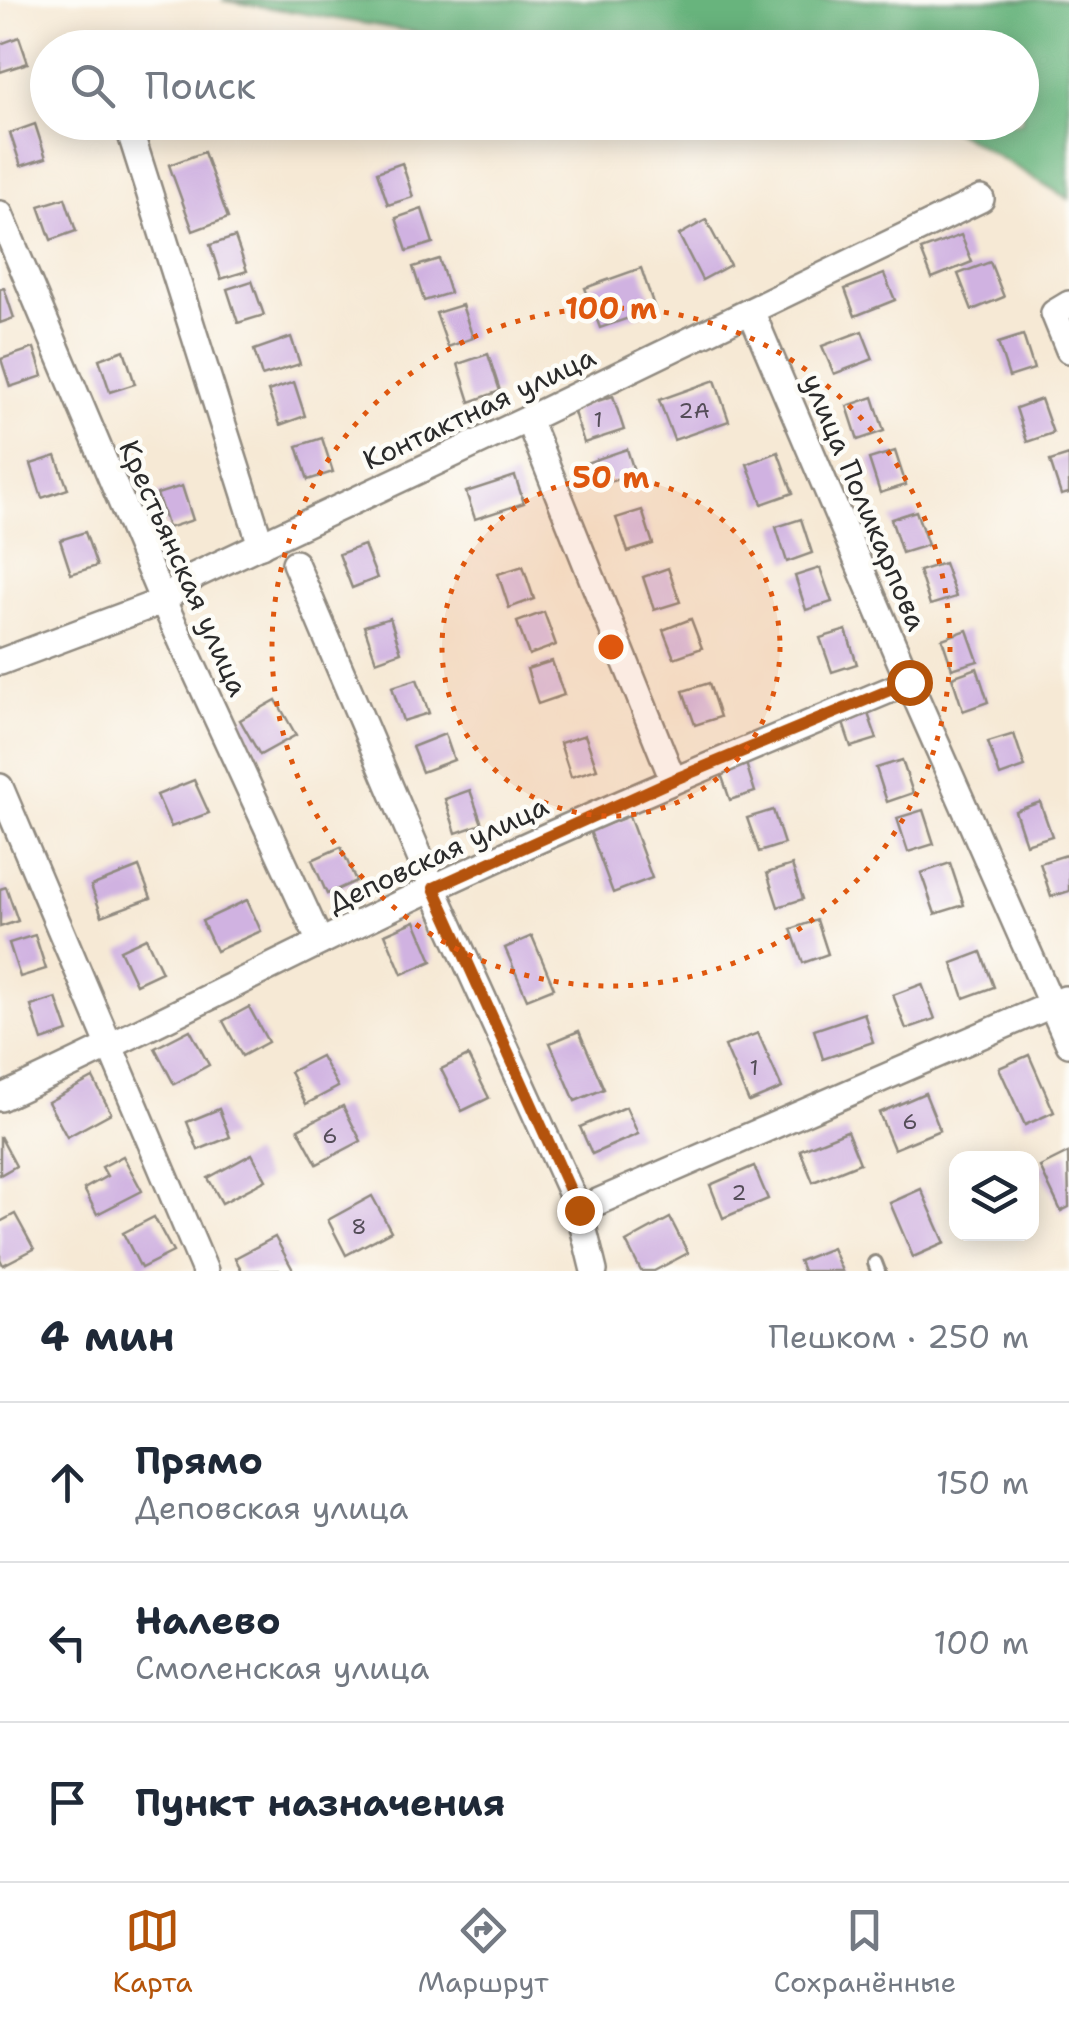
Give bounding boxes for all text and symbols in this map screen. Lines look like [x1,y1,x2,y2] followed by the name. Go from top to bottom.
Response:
[30,30,1039,140] search box
[65,58,120,113] icon: search
[145,60,256,111] text: Поиск
[565,288,657,329] text: 100 m
[356,337,602,479] street label: Контактная улица
[794,368,936,636] street label: улица Поликарпова
[678,396,710,425] house number: 2А
[593,405,603,434] house number: 1
[110,434,258,702] street label: Крестьянская улица
[572,457,650,498] text: 50 m
[593,629,629,665] centre of rings
[887,660,933,706] route start
[322,786,554,922] street label: Деповская улица
[749,1053,759,1082] house number: 1
[902,1107,918,1136] house number: 6
[322,1121,338,1150] house number: 6
[949,1151,1039,1241] map controls
[949,1151,1039,1241] button: layers
[731,1178,747,1207] house number: 2
[557,1188,603,1234] route end
[351,1212,367,1241] house number: 8
[40,1308,175,1364] text: 4 мин
[769,1315,1029,1358] text: Пешком · 250 m
[135,1435,263,1486] text: Прямо
[40,1455,95,1510] icon: ahead
[936,1461,1029,1504] text: 150 m
[135,1486,408,1529] text: Деповская улица
[135,1595,281,1646] text: Налево
[40,1615,95,1670] icon: left
[933,1621,1029,1664] text: 100 m
[135,1646,430,1689] text: Смоленская улица
[40,1775,95,1830] icon: arrive
[135,1777,505,1828] text: Пункт назначения
[113,1903,193,2001] tab: Карта
[418,1903,548,2001] tab: Маршрут
[774,1903,956,2001] tab: Сохранённые

